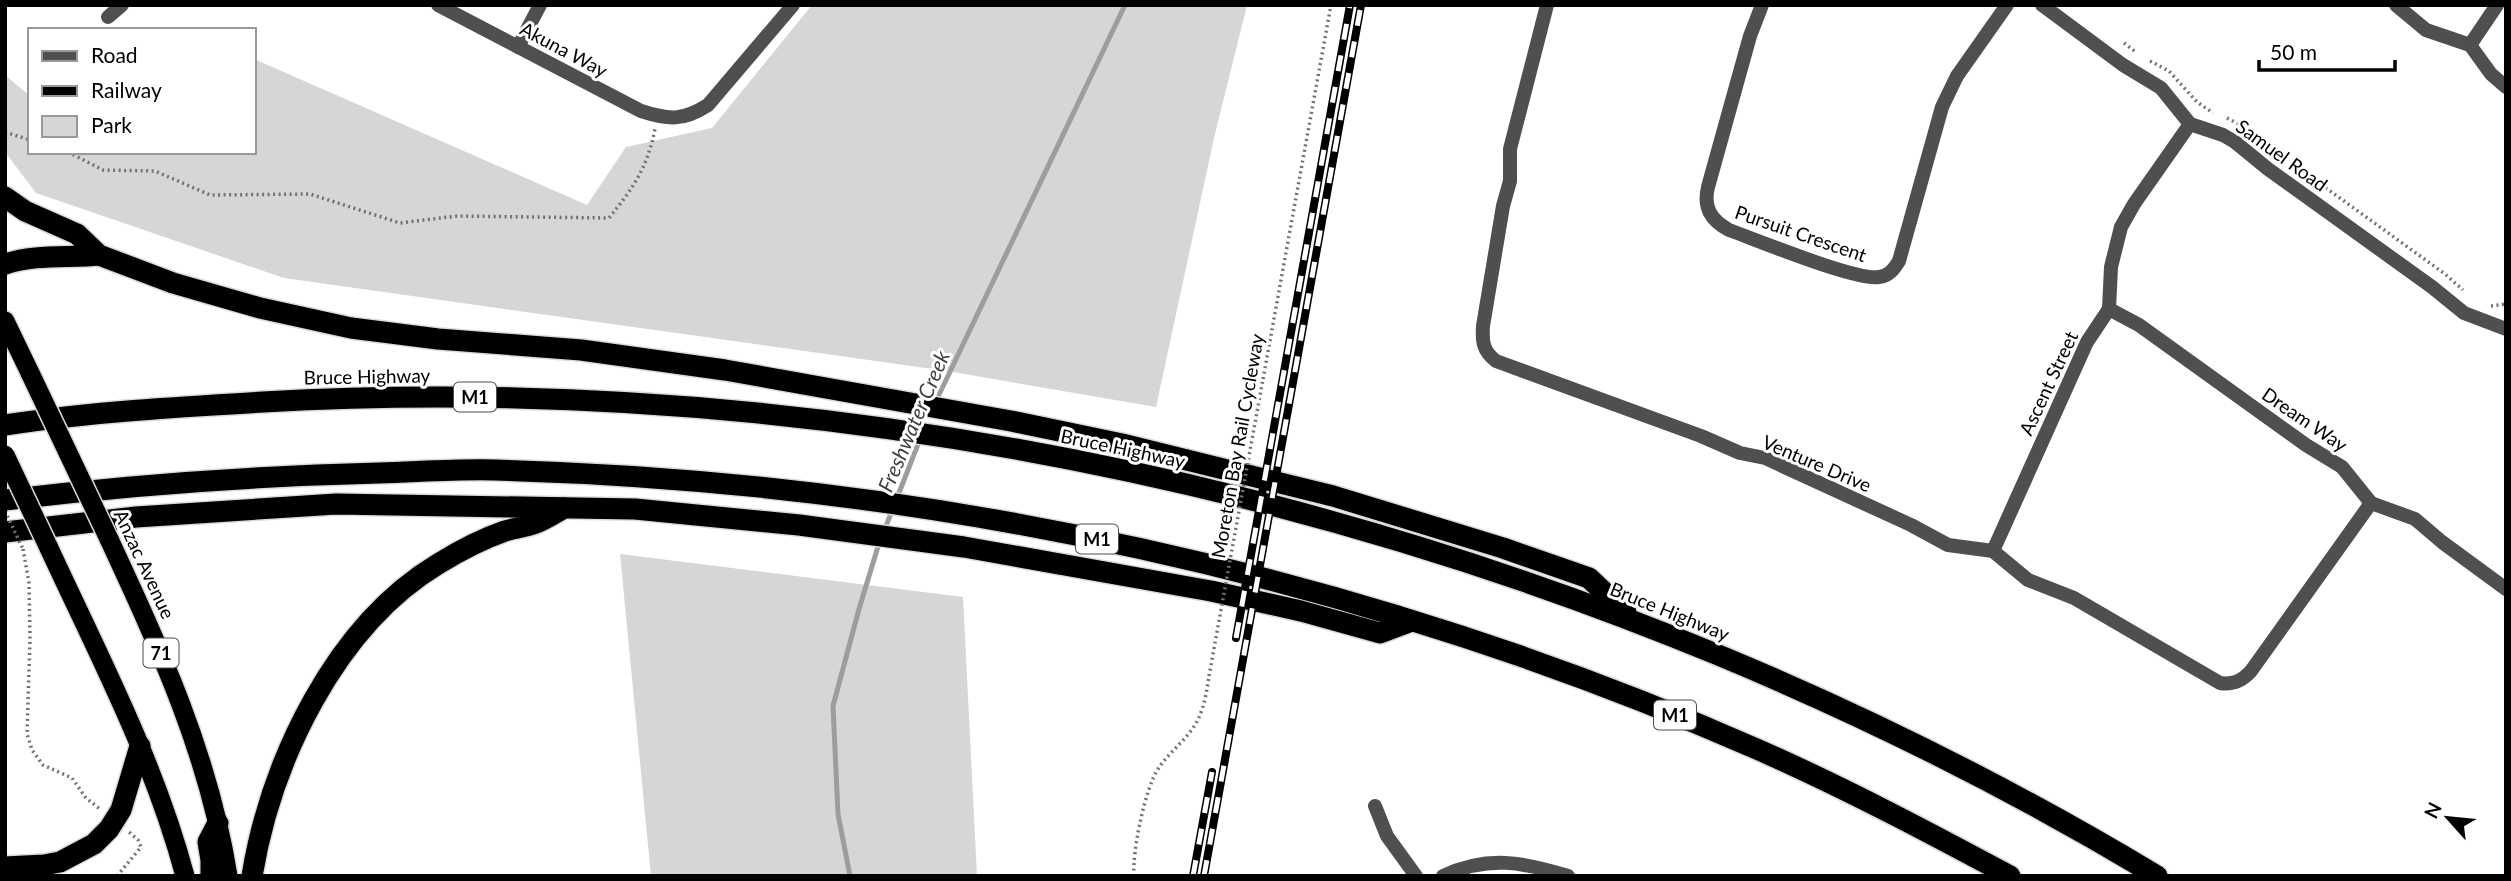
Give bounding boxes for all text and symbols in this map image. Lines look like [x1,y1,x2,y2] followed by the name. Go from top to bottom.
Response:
[517,16,612,82] street label: Akuna Way
[28,28,256,154] legend
[2259,28,2396,72] scale bar
[2270,39,2317,64] text: 50 m
[91,42,138,67] text: Road
[91,77,162,102] text: Railway
[91,112,132,137] text: Park
[2232,114,2332,196] street label: Samuel Road
[1732,200,1870,266] street label: Pursuit Crescent
[2014,327,2082,439] street label: Ascent Street
[1206,332,1268,560] street label: Moreton Bay Rail Cycleway
[872,346,954,495] water label: Freshwater Creek
[304,363,431,389] street label: Bruce Highway
[454,382,496,412] road number: M1
[2258,382,2352,456] street label: Dream Way
[1059,424,1187,472] street label: Bruce Highway
[1759,430,1875,496] street label: Venture Drive
[110,506,180,622] street label: Anzac Avenue
[1076,524,1118,554] road number: M1
[1607,577,1733,645] street label: Bruce Highway
[144,638,178,668] road number: 71
[1654,700,1696,730] road number: M1
[2413,783,2483,853] north arrow
[2419,798,2446,822] text: N

